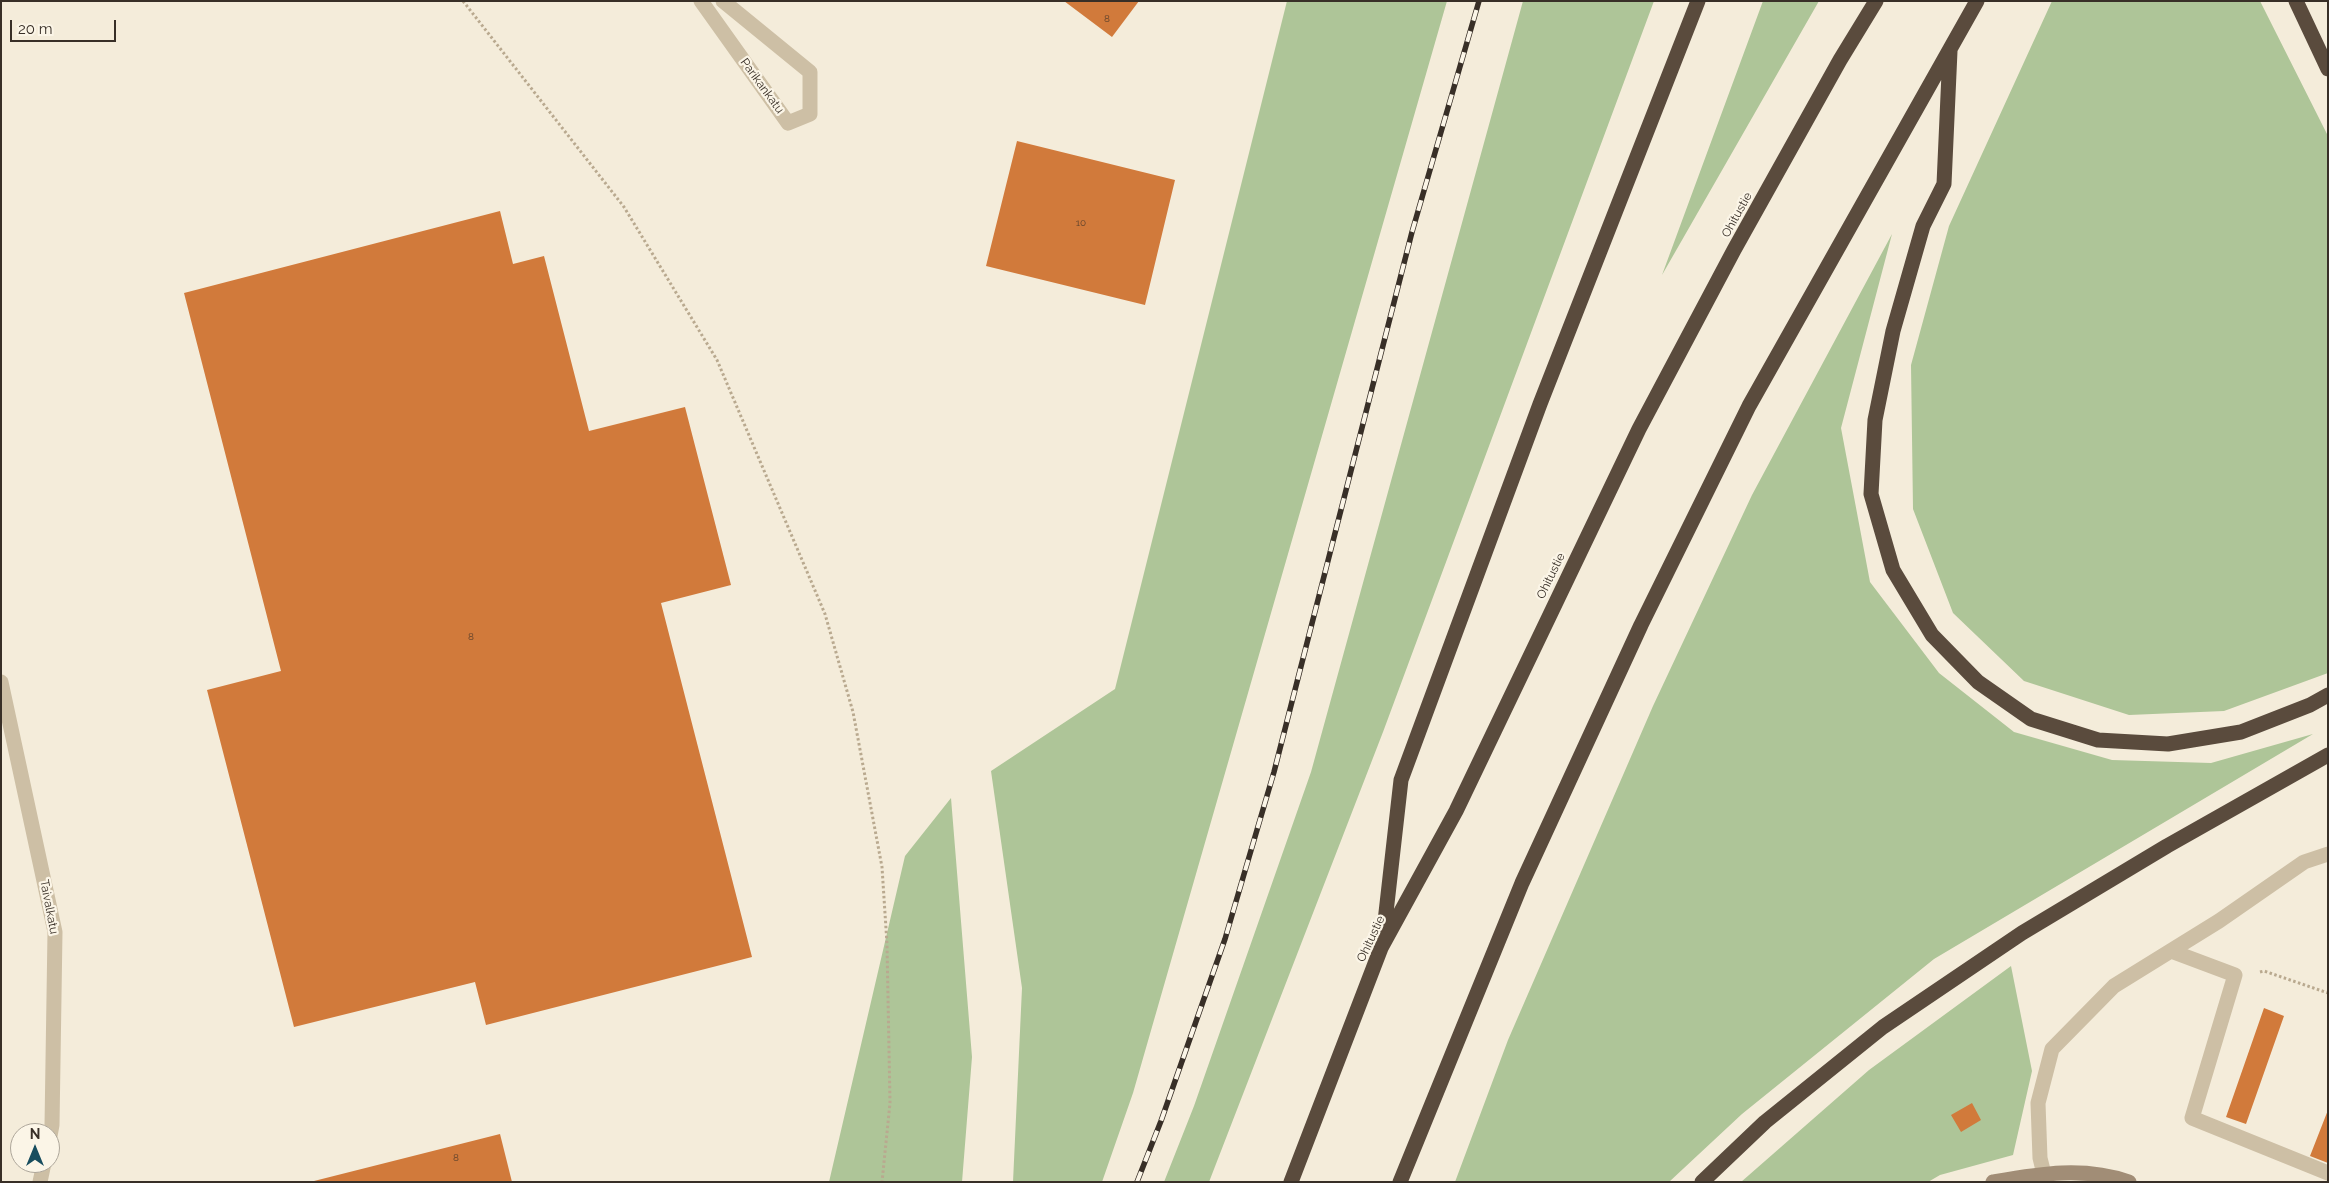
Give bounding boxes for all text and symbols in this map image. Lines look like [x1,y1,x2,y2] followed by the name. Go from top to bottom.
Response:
[12,10,119,42] scale bar
[1104,13,1110,25] house number: 8
[18,20,53,38] text: 20 m
[737,56,787,116] street label: Parikankatu
[1719,190,1755,240] street label: Ohitustie
[1076,217,1086,229] house number: 10
[1534,551,1568,601] street label: Ohitustie
[468,631,474,643] house number: 8
[37,879,61,935] street label: Taivalkatu
[1354,914,1388,964] street label: Ohitustie
[10,1123,60,1173] north arrow
[30,1126,40,1142] text: N
[453,1152,459,1164] house number: 8

